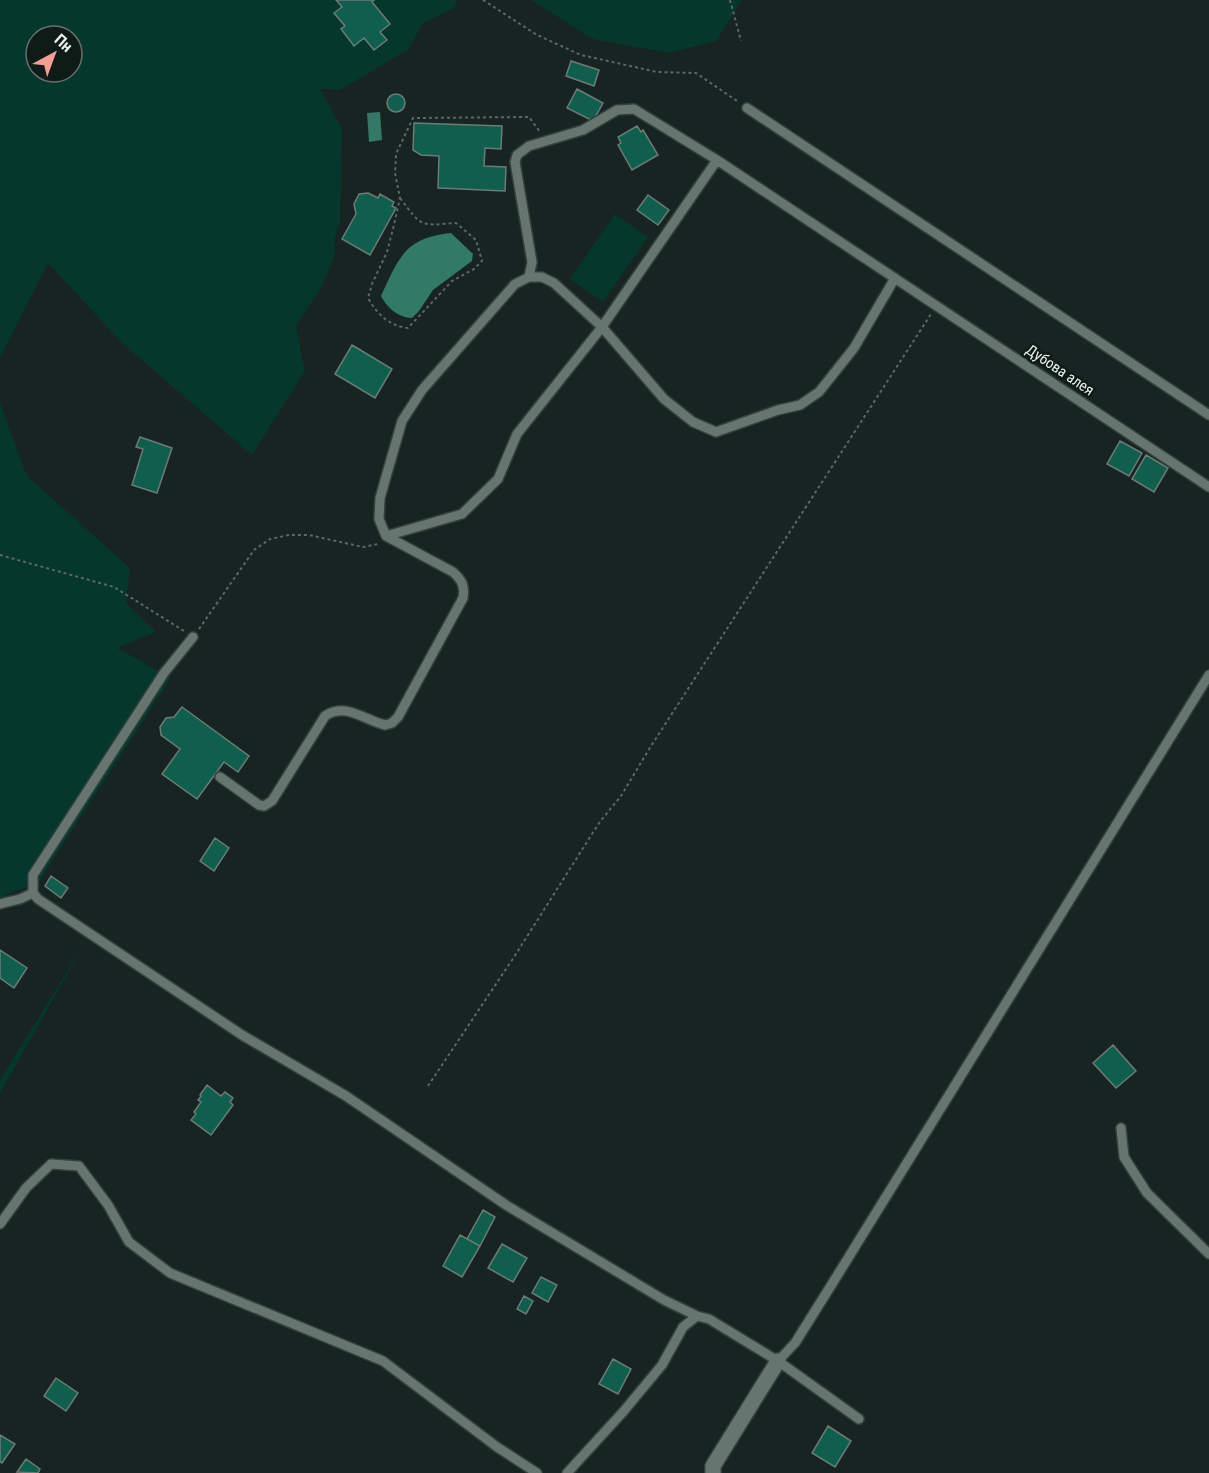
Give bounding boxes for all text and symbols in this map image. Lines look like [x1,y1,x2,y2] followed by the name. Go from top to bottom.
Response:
[24,24,84,84] north arrow
[51,30,76,56] text: Пн
[1023,341,1097,399] street label: Дубова алея

